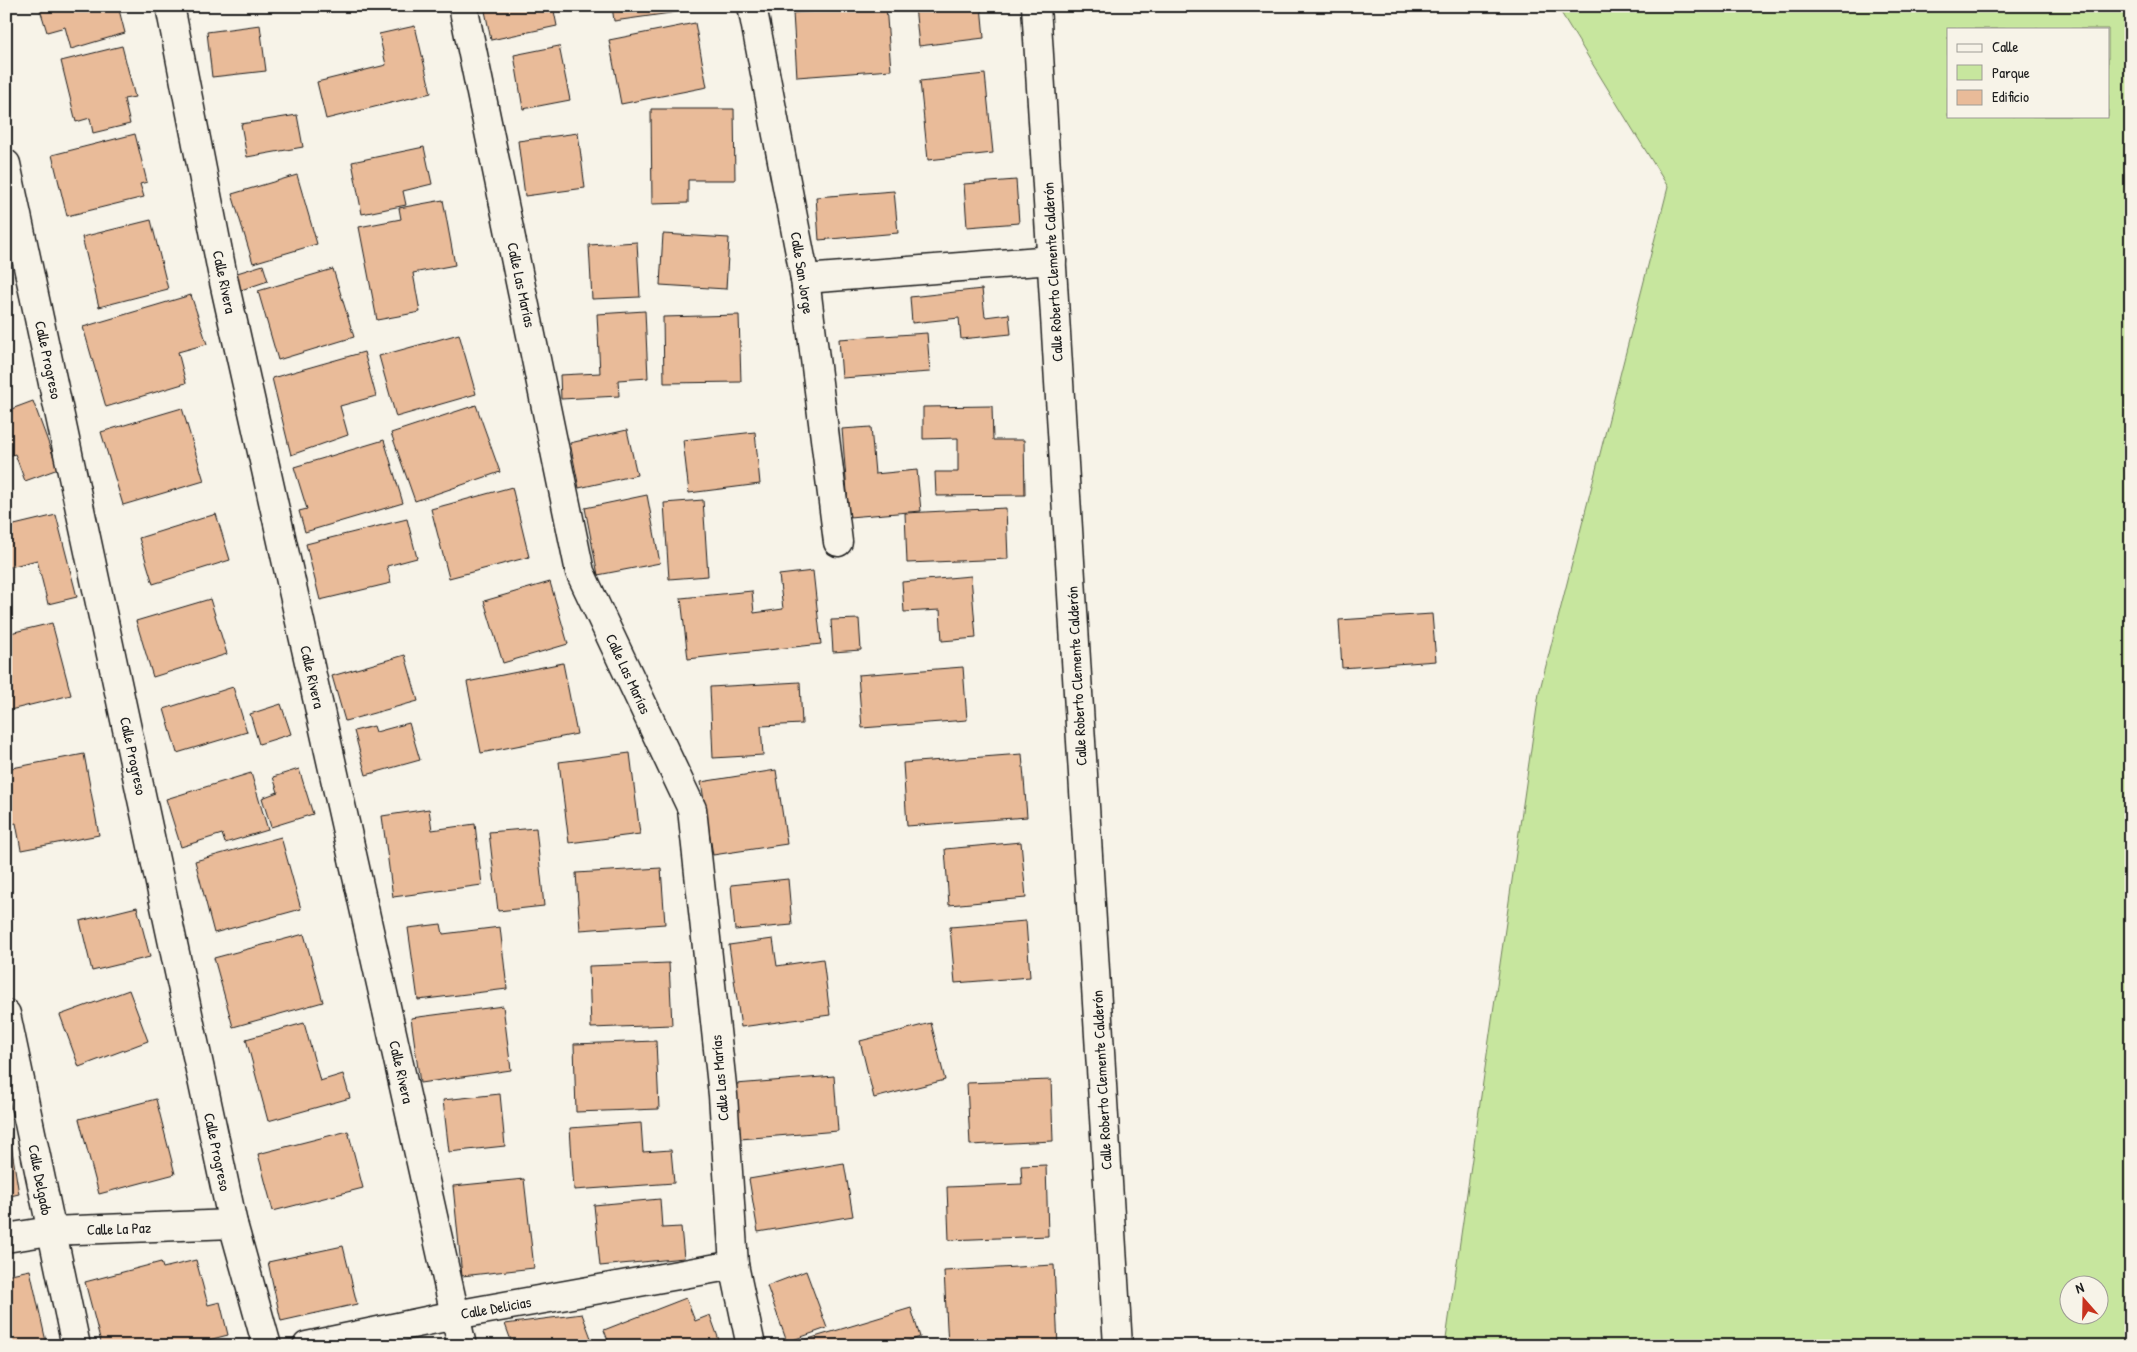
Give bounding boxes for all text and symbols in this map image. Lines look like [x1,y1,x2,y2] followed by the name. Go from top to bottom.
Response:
[1947,28,2110,118] legend
[1992,36,2019,57] text: Calle
[1992,62,2030,83] text: Parque
[1992,86,2029,107] text: Edificio
[1037,182,1068,362] street label: Calle Roberto Clemente Calderón
[786,230,819,316] street label: Calle San Jorge
[502,241,541,329] street label: Calle Las Marías
[208,249,241,315] street label: Calle Rivera
[30,319,67,401] street label: Calle Progreso
[1061,586,1092,766] street label: Calle Roberto Clemente Calderón
[601,630,656,718] street label: Calle Las Marías
[295,643,330,710] street label: Calle Rivera
[115,715,152,797] street label: Calle Progreso
[1086,990,1117,1170] street label: Calle Roberto Clemente Calderón
[705,1034,734,1122] street label: Calle Las Marías
[384,1038,419,1105] street label: Calle Rivera
[199,1111,236,1193] street label: Calle Progreso
[23,1143,58,1217] street label: Calle Delgado
[86,1217,152,1240] street label: Calle La Paz
[2060,1274,2110,1324] north arrow
[2073,1277,2087,1298] text: N
[459,1291,533,1324] street label: Calle Delicias

